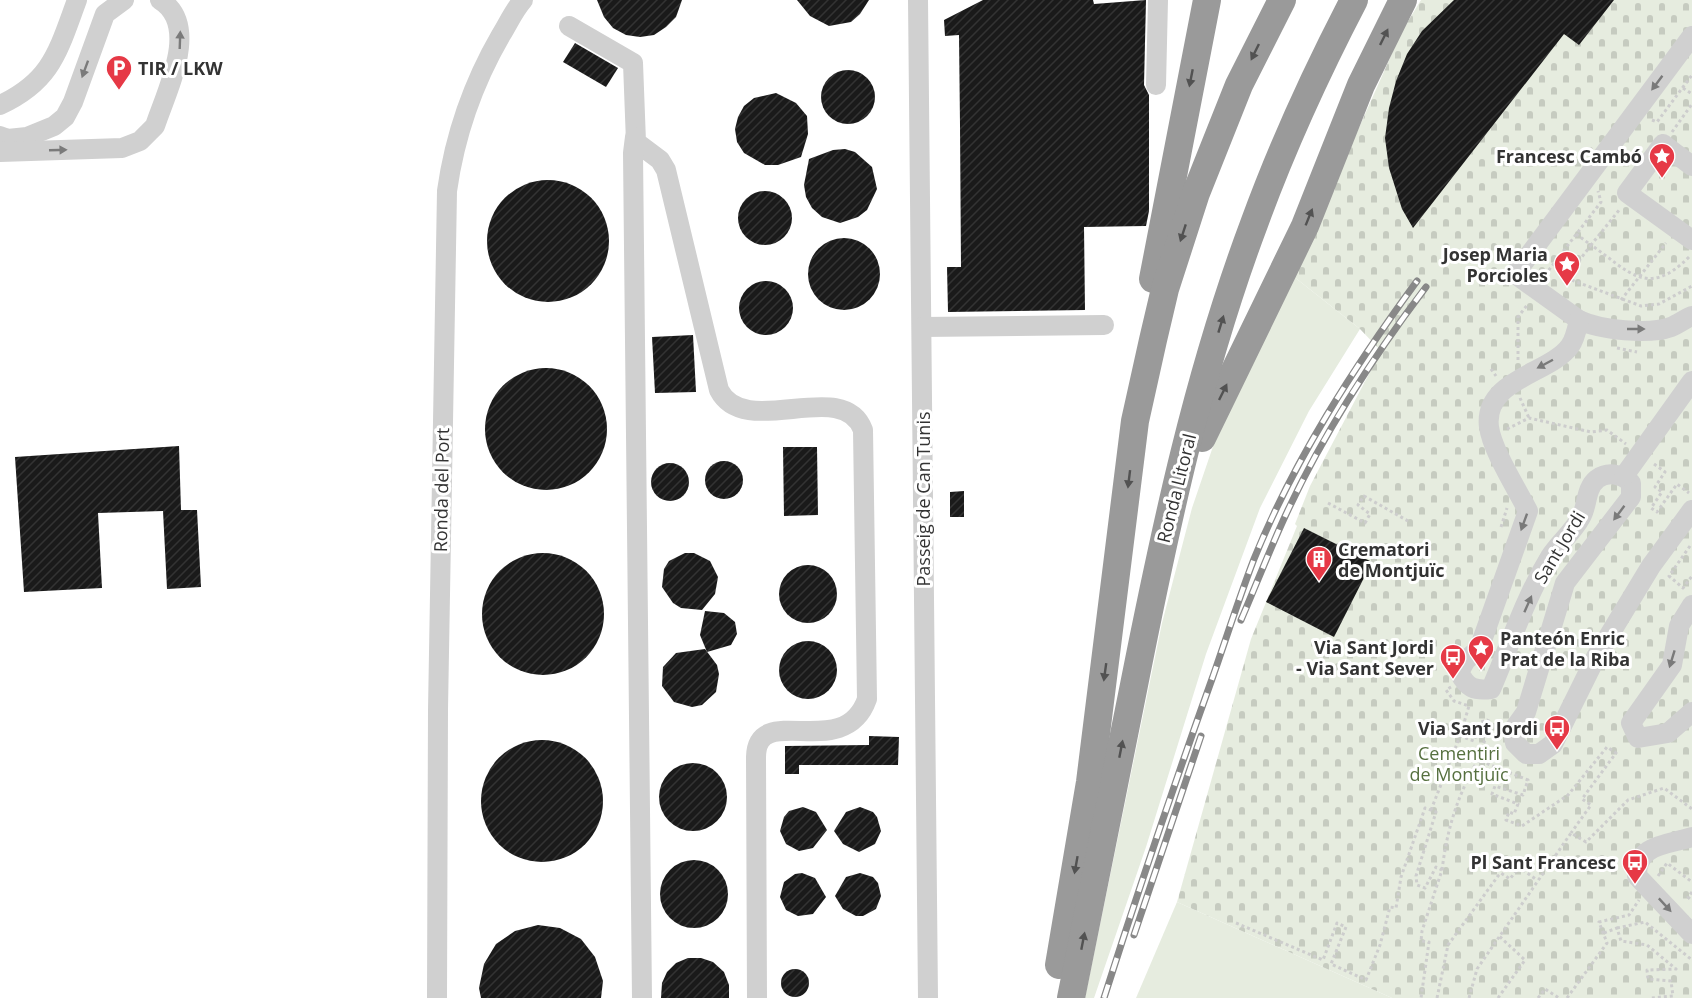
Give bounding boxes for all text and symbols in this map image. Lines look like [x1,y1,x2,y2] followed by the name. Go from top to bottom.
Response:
[1378,28,1388,46] one-way arrow
[175,30,184,49] one-way arrow
[1251,44,1260,61] one-way arrow
[104,53,134,91] parking icon: TIR / LKW
[138,56,223,80] place label: TIR / LKW
[80,60,90,78] one-way arrow
[1186,69,1195,88] one-way arrow
[1651,74,1663,90] one-way arrow
[1647,141,1677,179] place icon: Francesc Cambó
[1496,144,1642,168] place label: Francesc Cambó
[49,146,68,155] one-way arrow
[1305,208,1314,226] one-way arrow
[1178,224,1187,242] one-way arrow
[1441,242,1548,287] place label: Josep Maria Porcioles
[1552,249,1582,287] place icon: Josep Maria Porcioles
[1217,315,1226,333] one-way arrow
[1627,324,1646,334] one-way arrow
[1536,359,1553,369] one-way arrow
[1219,384,1228,401] one-way arrow
[911,411,935,587] street label: Passeig de Can Tunis
[428,428,454,552] street label: Ronda del Port
[1151,431,1201,545] street label: Ronda Litoral
[1124,469,1134,488] one-way arrow
[1613,505,1625,521] one-way arrow
[1528,506,1590,588] street label: Sant Jordi
[1518,514,1528,532] one-way arrow
[1338,537,1445,582] place label: Crematori de Montjuïc
[1304,544,1334,582] building icon: Crematori de Montjuïc
[1523,595,1532,612] one-way arrow
[1500,626,1630,671] place label: Panteón Enric Prat de la Riba
[1466,633,1496,671] place icon: Panteón Enric Prat de la Riba
[1296,635,1434,680] place label: Via Sant Jordi - Via Sant Sever
[1438,642,1468,680] bus stop icon: Via Sant Jordi - Via Sant Sever
[1667,650,1676,668] one-way arrow
[1101,663,1110,682] one-way arrow
[1542,713,1572,751] bus stop icon: Via Sant Jordi
[1418,716,1538,740] place label: Via Sant Jordi
[1117,740,1126,759] one-way arrow
[1409,741,1509,786] park label: Cementiri de Montjuïc
[1620,847,1650,885] bus stop icon: Pl Sant Francesc
[1471,850,1616,874] place label: Pl Sant Francesc
[1071,856,1080,875] one-way arrow
[1657,897,1671,911] one-way arrow
[1079,931,1088,950] one-way arrow

